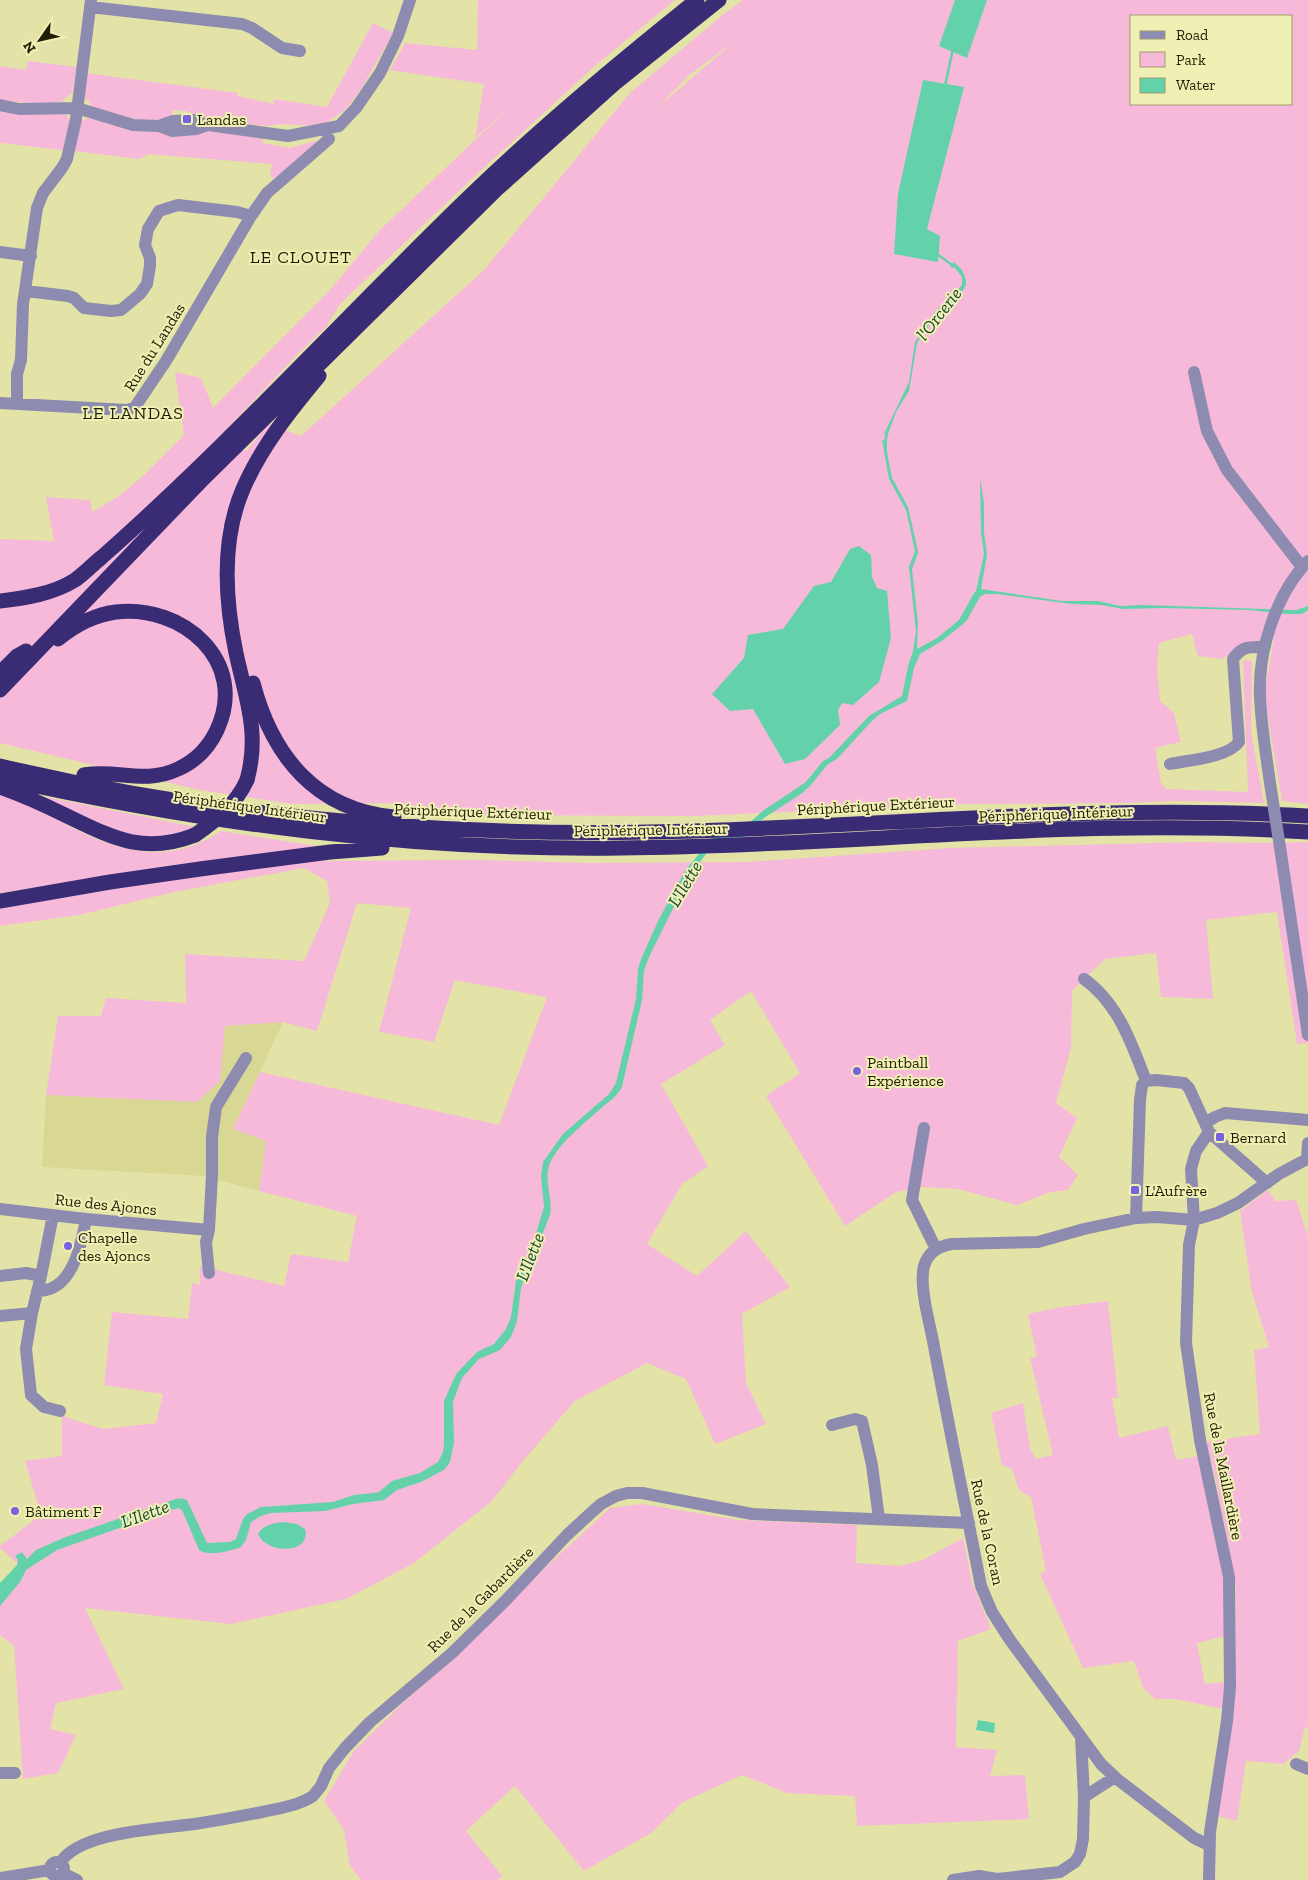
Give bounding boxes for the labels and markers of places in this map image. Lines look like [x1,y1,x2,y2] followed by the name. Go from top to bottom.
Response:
[197,110,246,129] place label: Landas
[181,113,193,125] marker: Landas
[867,1053,944,1090] place label: Paintball Expérience
[851,1065,863,1077] marker: Paintball Expérience
[1230,1128,1287,1147] place label: Bernard
[1214,1131,1226,1143] marker: Bernard
[1145,1181,1207,1200] place label: L'Aufrère
[1129,1184,1141,1196] marker: L'Aufrère
[78,1228,150,1265] place label: Chapelle des Ajoncs
[62,1240,74,1252] marker: Chapelle des Ajoncs
[25,1502,102,1521] place label: Bâtiment F
[9,1505,21,1517] marker: Bâtiment F

